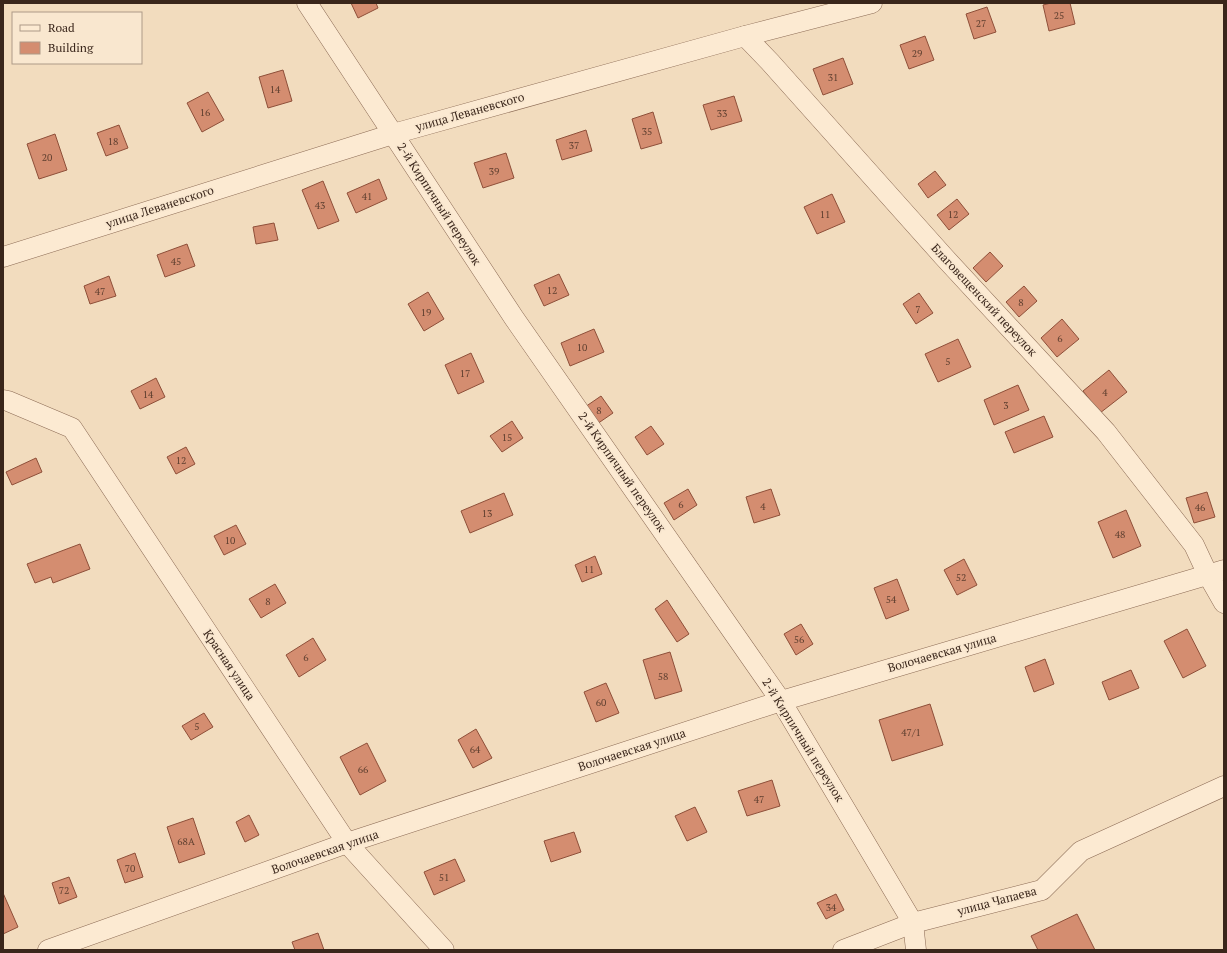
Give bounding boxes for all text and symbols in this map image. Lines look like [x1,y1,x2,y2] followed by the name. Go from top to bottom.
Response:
[1054,9,1064,22] house number: 25
[12,12,142,64] legend
[976,17,986,30] house number: 27
[48,20,75,35] text: Road
[48,40,94,55] text: Building
[912,47,922,60] house number: 29
[828,71,838,84] house number: 31
[270,83,281,96] house number: 14
[413,89,526,134] street label: улица Леваневского
[200,106,211,119] house number: 16
[717,107,727,120] house number: 33
[642,125,652,138] house number: 35
[108,135,118,148] house number: 18
[569,139,579,152] house number: 37
[394,140,485,268] street label: 2-й Кирпичный переулок
[42,151,52,164] house number: 20
[489,165,499,178] house number: 39
[103,182,216,231] street label: улица Леваневского
[362,190,372,203] house number: 41
[315,199,325,212] house number: 43
[820,208,830,221] house number: 11
[948,208,958,221] house number: 12
[928,240,1041,359] street label: Благовещенский переулок
[171,255,181,268] house number: 45
[547,284,557,297] house number: 12
[95,285,105,298] house number: 47
[1018,296,1024,309] house number: 8
[915,303,921,316] house number: 7
[421,306,431,319] house number: 19
[1057,332,1063,345] house number: 6
[577,341,587,354] house number: 10
[945,355,951,368] house number: 5
[460,367,470,380] house number: 17
[1102,386,1108,399] house number: 4
[143,388,154,401] house number: 14
[1003,399,1009,412] house number: 3
[596,404,602,417] house number: 8
[575,409,670,535] street label: 2-й Кирпичный переулок
[502,431,512,444] house number: 15
[176,454,186,467] house number: 12
[678,498,684,511] house number: 6
[760,500,766,513] house number: 4
[1195,501,1206,514] house number: 46
[482,507,492,520] house number: 13
[1115,528,1125,541] house number: 48
[225,534,235,547] house number: 10
[584,563,594,576] house number: 11
[956,571,966,584] house number: 52
[886,593,897,606] house number: 54
[265,595,271,608] house number: 8
[200,627,259,703] street label: Красная улица
[886,630,998,675] street label: Волочаевская улица
[794,633,805,646] house number: 56
[303,651,309,664] house number: 6
[658,670,668,683] house number: 58
[759,675,848,805] street label: 2-й Кирпичный переулок
[596,696,606,709] house number: 60
[194,720,200,733] house number: 5
[576,725,688,774] street label: Волочаевская улица
[901,726,921,739] house number: 47/1
[470,743,481,756] house number: 64
[358,763,369,776] house number: 66
[754,793,764,806] house number: 47
[269,826,380,877] street label: Волочаевская улица
[177,835,195,848] house number: 68А
[125,862,135,875] house number: 70
[439,871,449,884] house number: 51
[955,883,1038,919] street label: улица Чапаева
[59,884,69,897] house number: 72
[826,901,837,914] house number: 34

